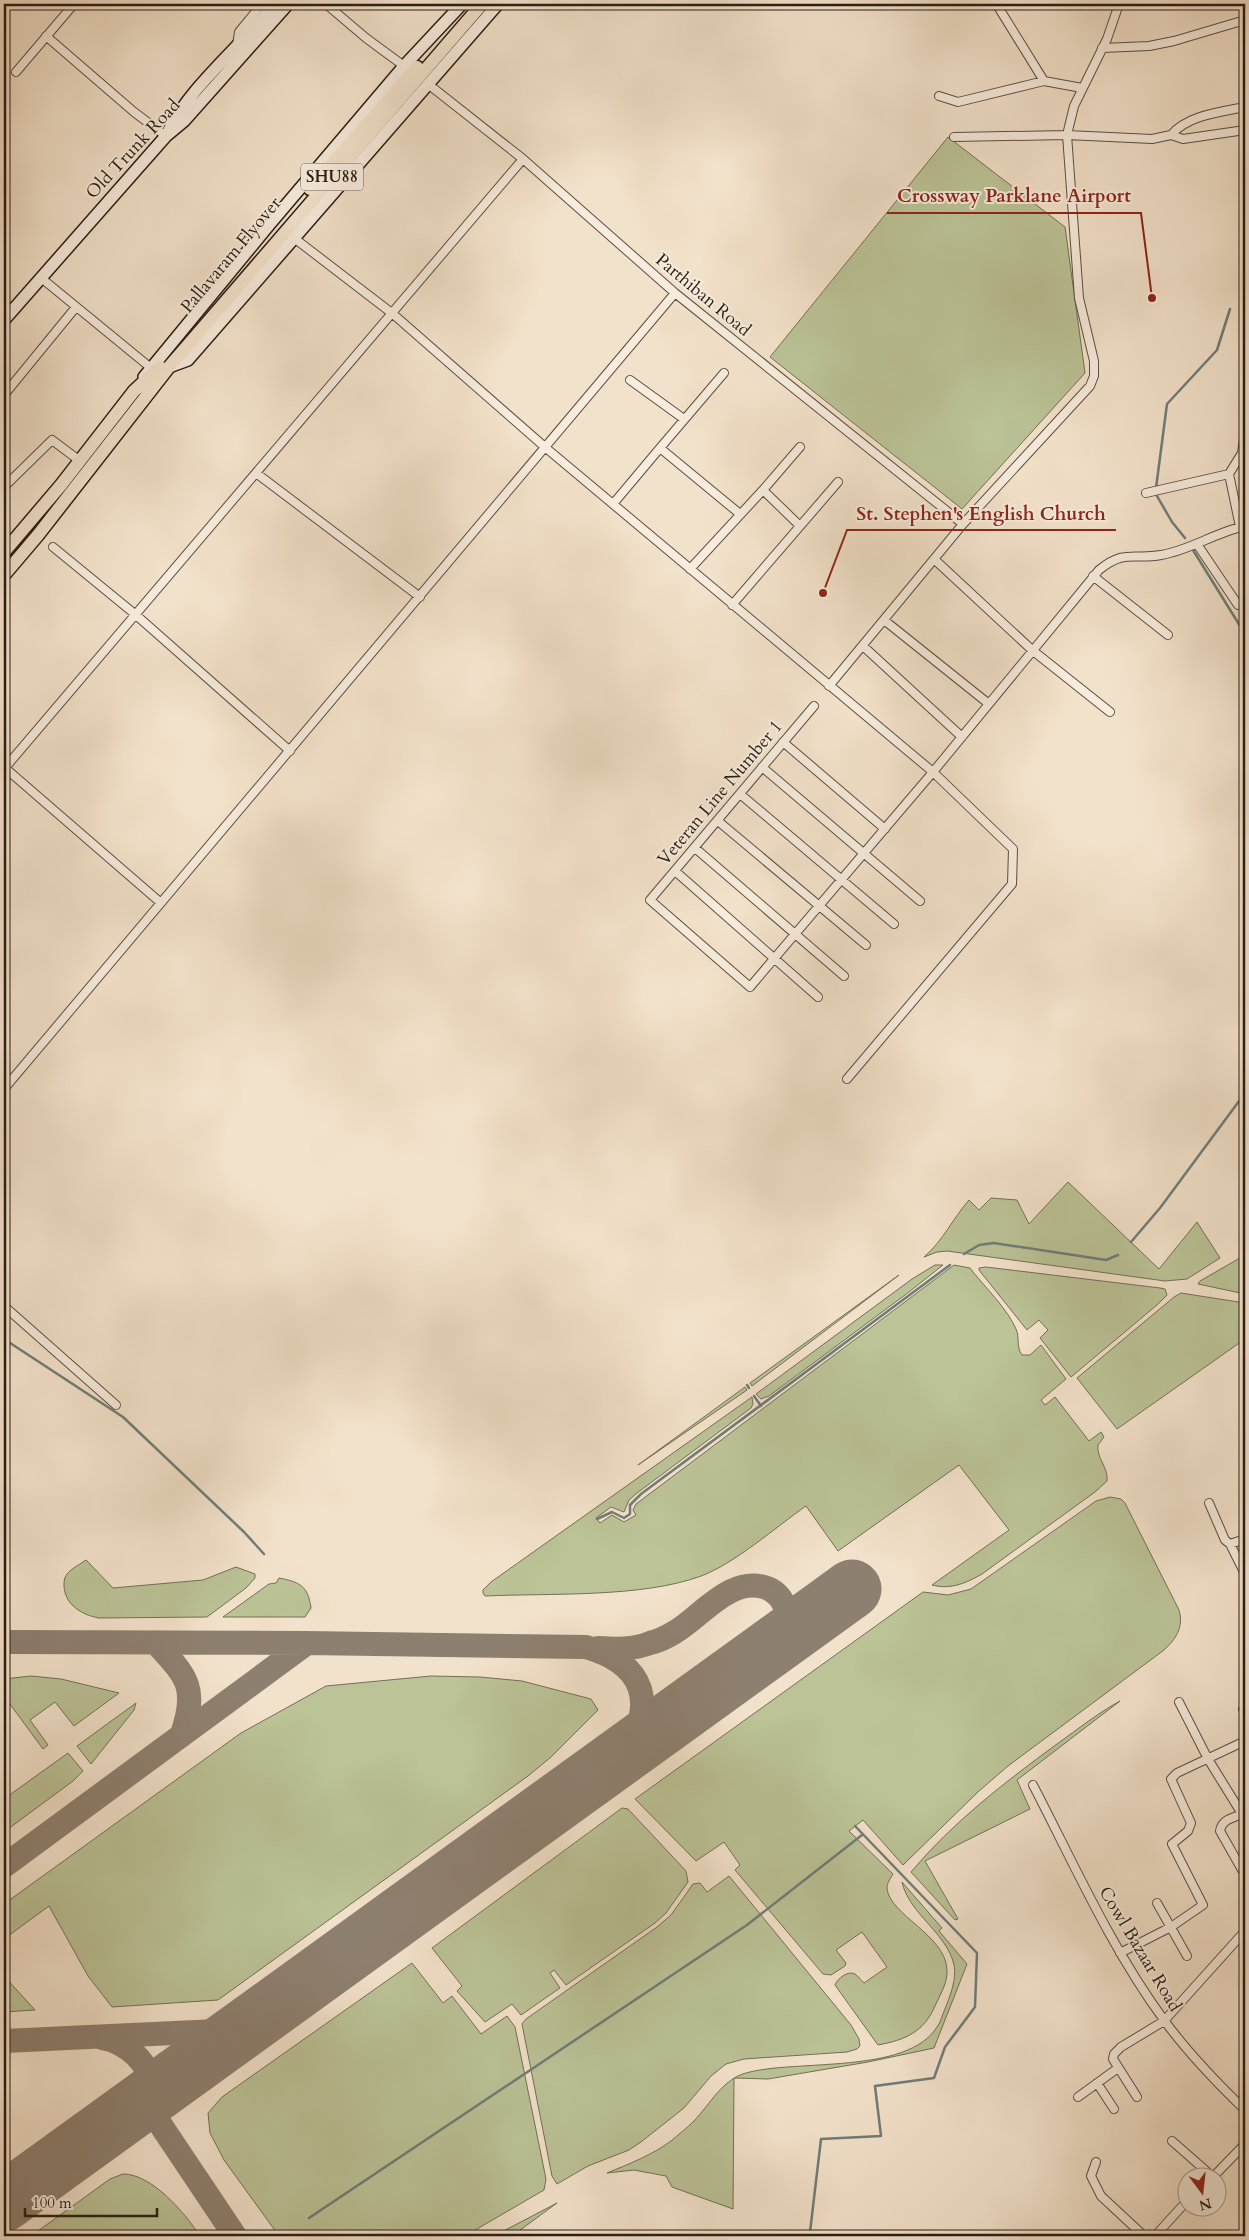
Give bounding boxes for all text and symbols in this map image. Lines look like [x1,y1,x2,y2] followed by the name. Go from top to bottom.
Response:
[80,93,186,204] street label: Old Trunk Road
[301,163,363,190] road number: SHU88
[887,179,1141,213] callout: Crossway Parklane Airport
[897,183,1131,209] text: Crossway Parklane Airport
[175,191,287,318] street label: Pallavaram Flyover
[650,248,756,343] street label: Parthiban Road
[847,496,1116,530] callout: St. Stephen's English Church
[856,501,1106,527] text: St. Stephen's English Church
[652,715,788,871] street label: Veteran Line Number 1
[1093,1882,1187,2017] street label: Cowl Bazaar Road
[1176,2168,1226,2218] north arrow
[25,2185,158,2217] scale bar
[32,2193,72,2213] text: 100 m
[1197,2193,1214,2215] text: N

